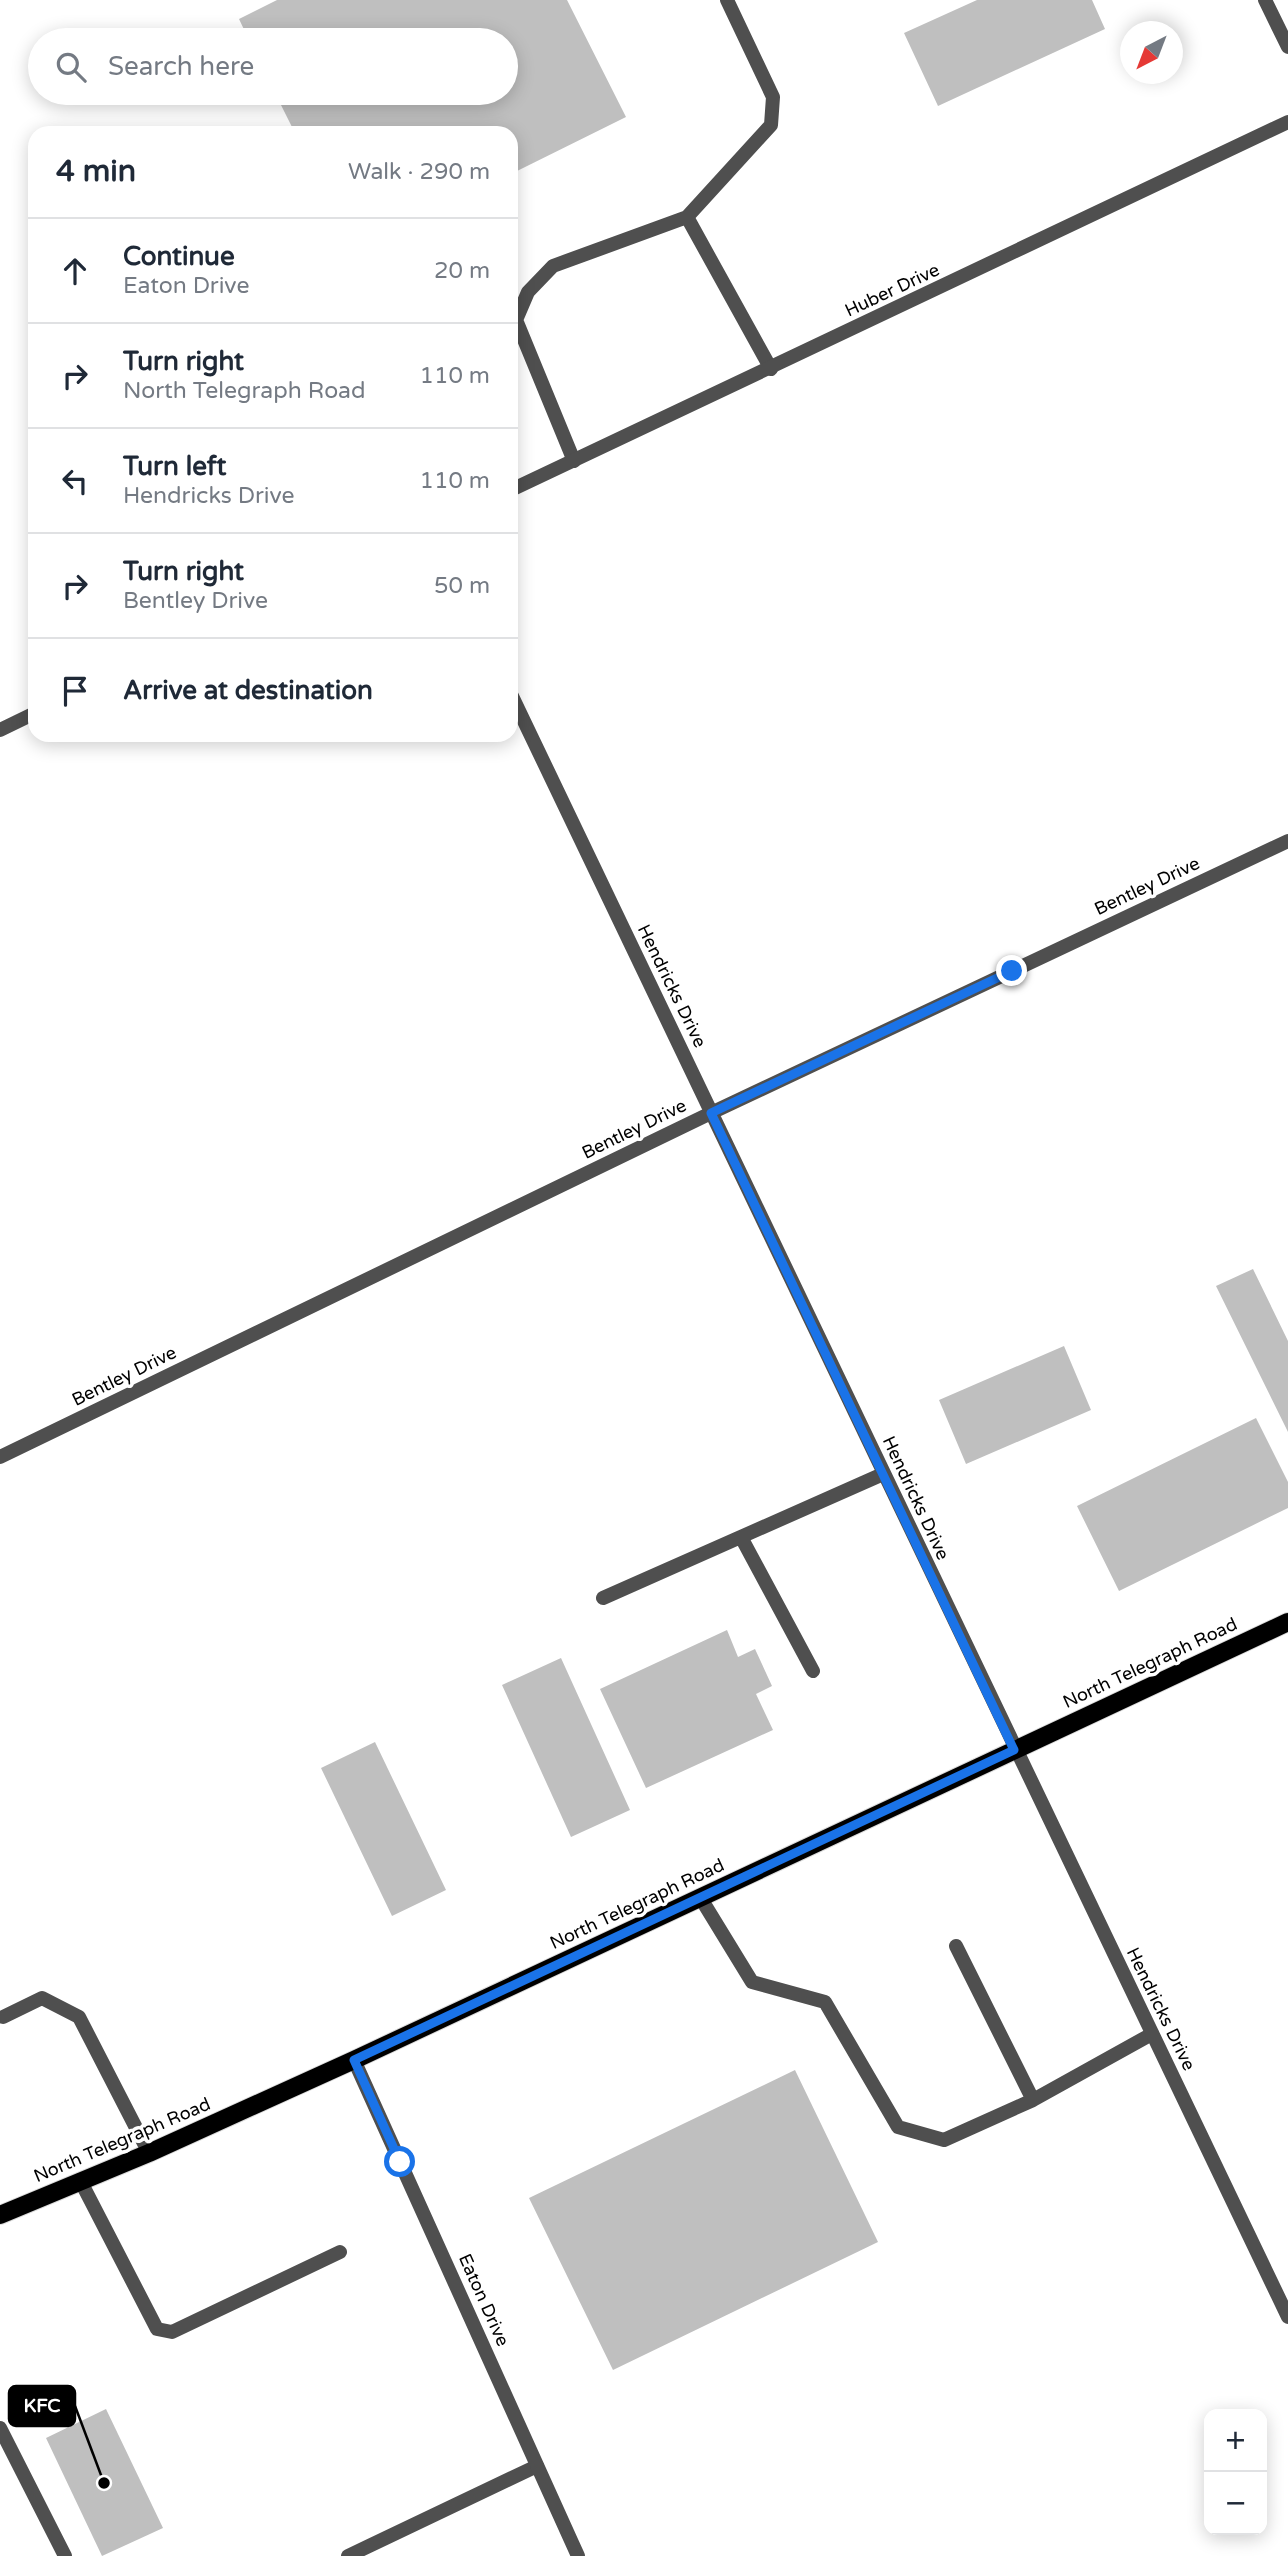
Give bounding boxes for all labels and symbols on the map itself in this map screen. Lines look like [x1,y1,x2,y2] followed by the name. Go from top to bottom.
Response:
[1120,21,1183,84] north arrow
[841,259,943,321] street label: Huber Drive
[1091,852,1203,920] street label: Bentley Drive
[633,921,711,1051] street label: Hendricks Drive
[996,955,1027,986] route end
[578,1094,690,1164] street label: Bentley Drive
[68,1341,180,1411] street label: Bentley Drive
[878,1433,954,1563] street label: Hendricks Drive
[1059,1613,1241,1713] street label: North Telegraph Road
[546,1854,728,1954] street label: North Telegraph Road
[1122,1944,1200,2074] street label: Hendricks Drive
[30,2093,214,2187] street label: North Telegraph Road
[384,2146,415,2177] route start
[454,2250,514,2350] street label: Eaton Drive
[9,2386,75,2426] callout: KFC
[23,2395,61,2417] text: KFC

